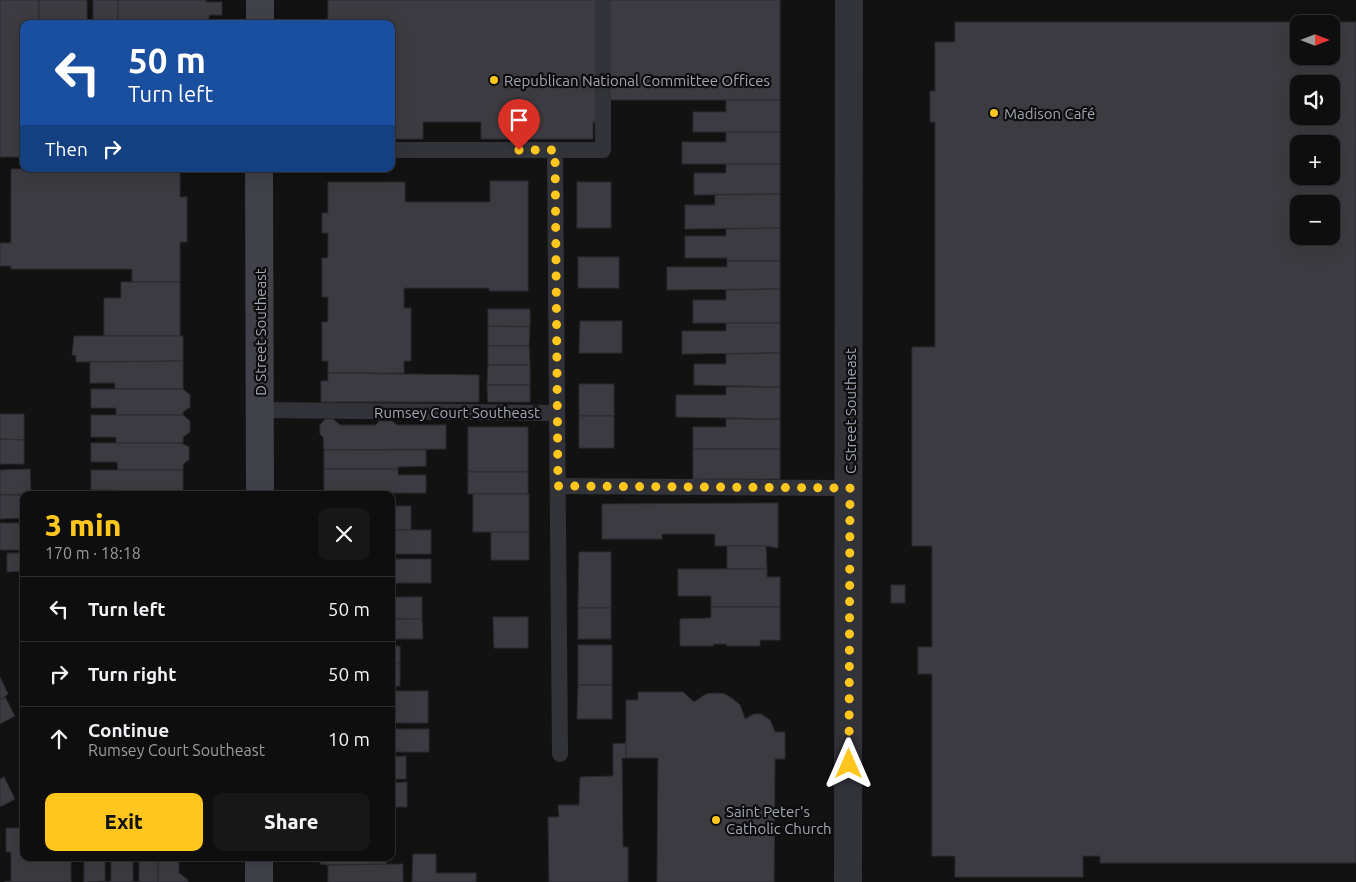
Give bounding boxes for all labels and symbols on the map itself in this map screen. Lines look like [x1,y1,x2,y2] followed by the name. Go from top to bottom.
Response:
[1290,15,1340,65] north arrow
[504,72,770,89] place label: Republican National Committee Offices
[488,74,500,86] marker: Republican National Committee Offices
[498,99,540,150] pin
[1004,105,1095,122] place label: Madison Café
[988,107,1000,119] marker: Madison Café
[252,268,269,396] street label: D Street Southeast
[842,348,859,474] street label: C Street Southeast
[374,404,540,421] street label: Rumsey Court Southeast
[822,737,874,789] position arrow
[726,803,832,837] place label: Saint Peter's Catholic Church
[710,814,722,826] marker: Saint Peter's Catholic Church

